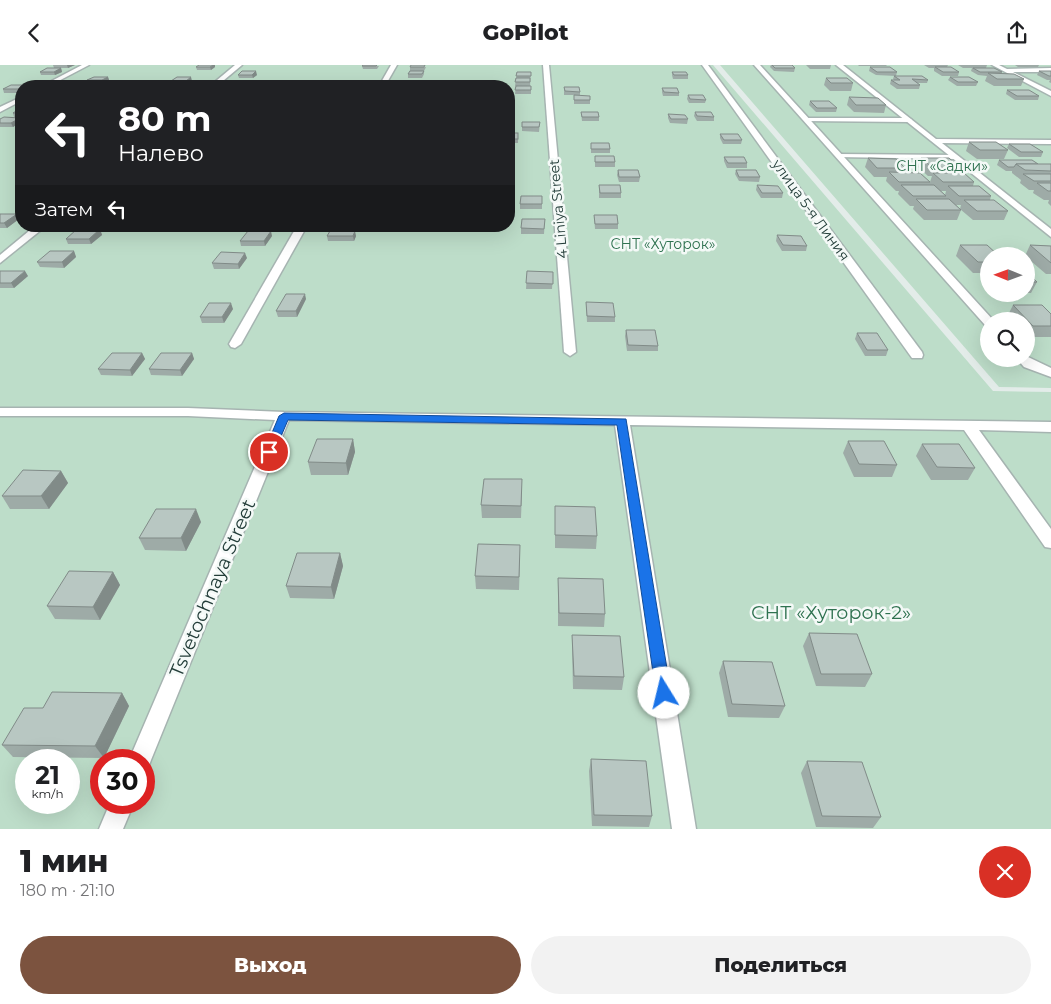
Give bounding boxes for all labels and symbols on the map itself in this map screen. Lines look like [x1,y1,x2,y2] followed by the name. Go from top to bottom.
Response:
[768,155,854,264] street label: улица 5-я Линия
[896,157,988,175] park label: СНТ «Садки»
[545,158,571,259] street label: 4 Liniya Street
[610,235,716,253] park label: СНТ «Хуторок»
[980,247,1035,303] north arrow
[248,431,290,473] pin
[165,496,260,680] street label: Tsvetochnaya Street
[751,601,911,624] park label: СНТ «Хуторок-2»
[637,666,689,718] position arrow
[90,749,155,814] speed limit sign: 30

